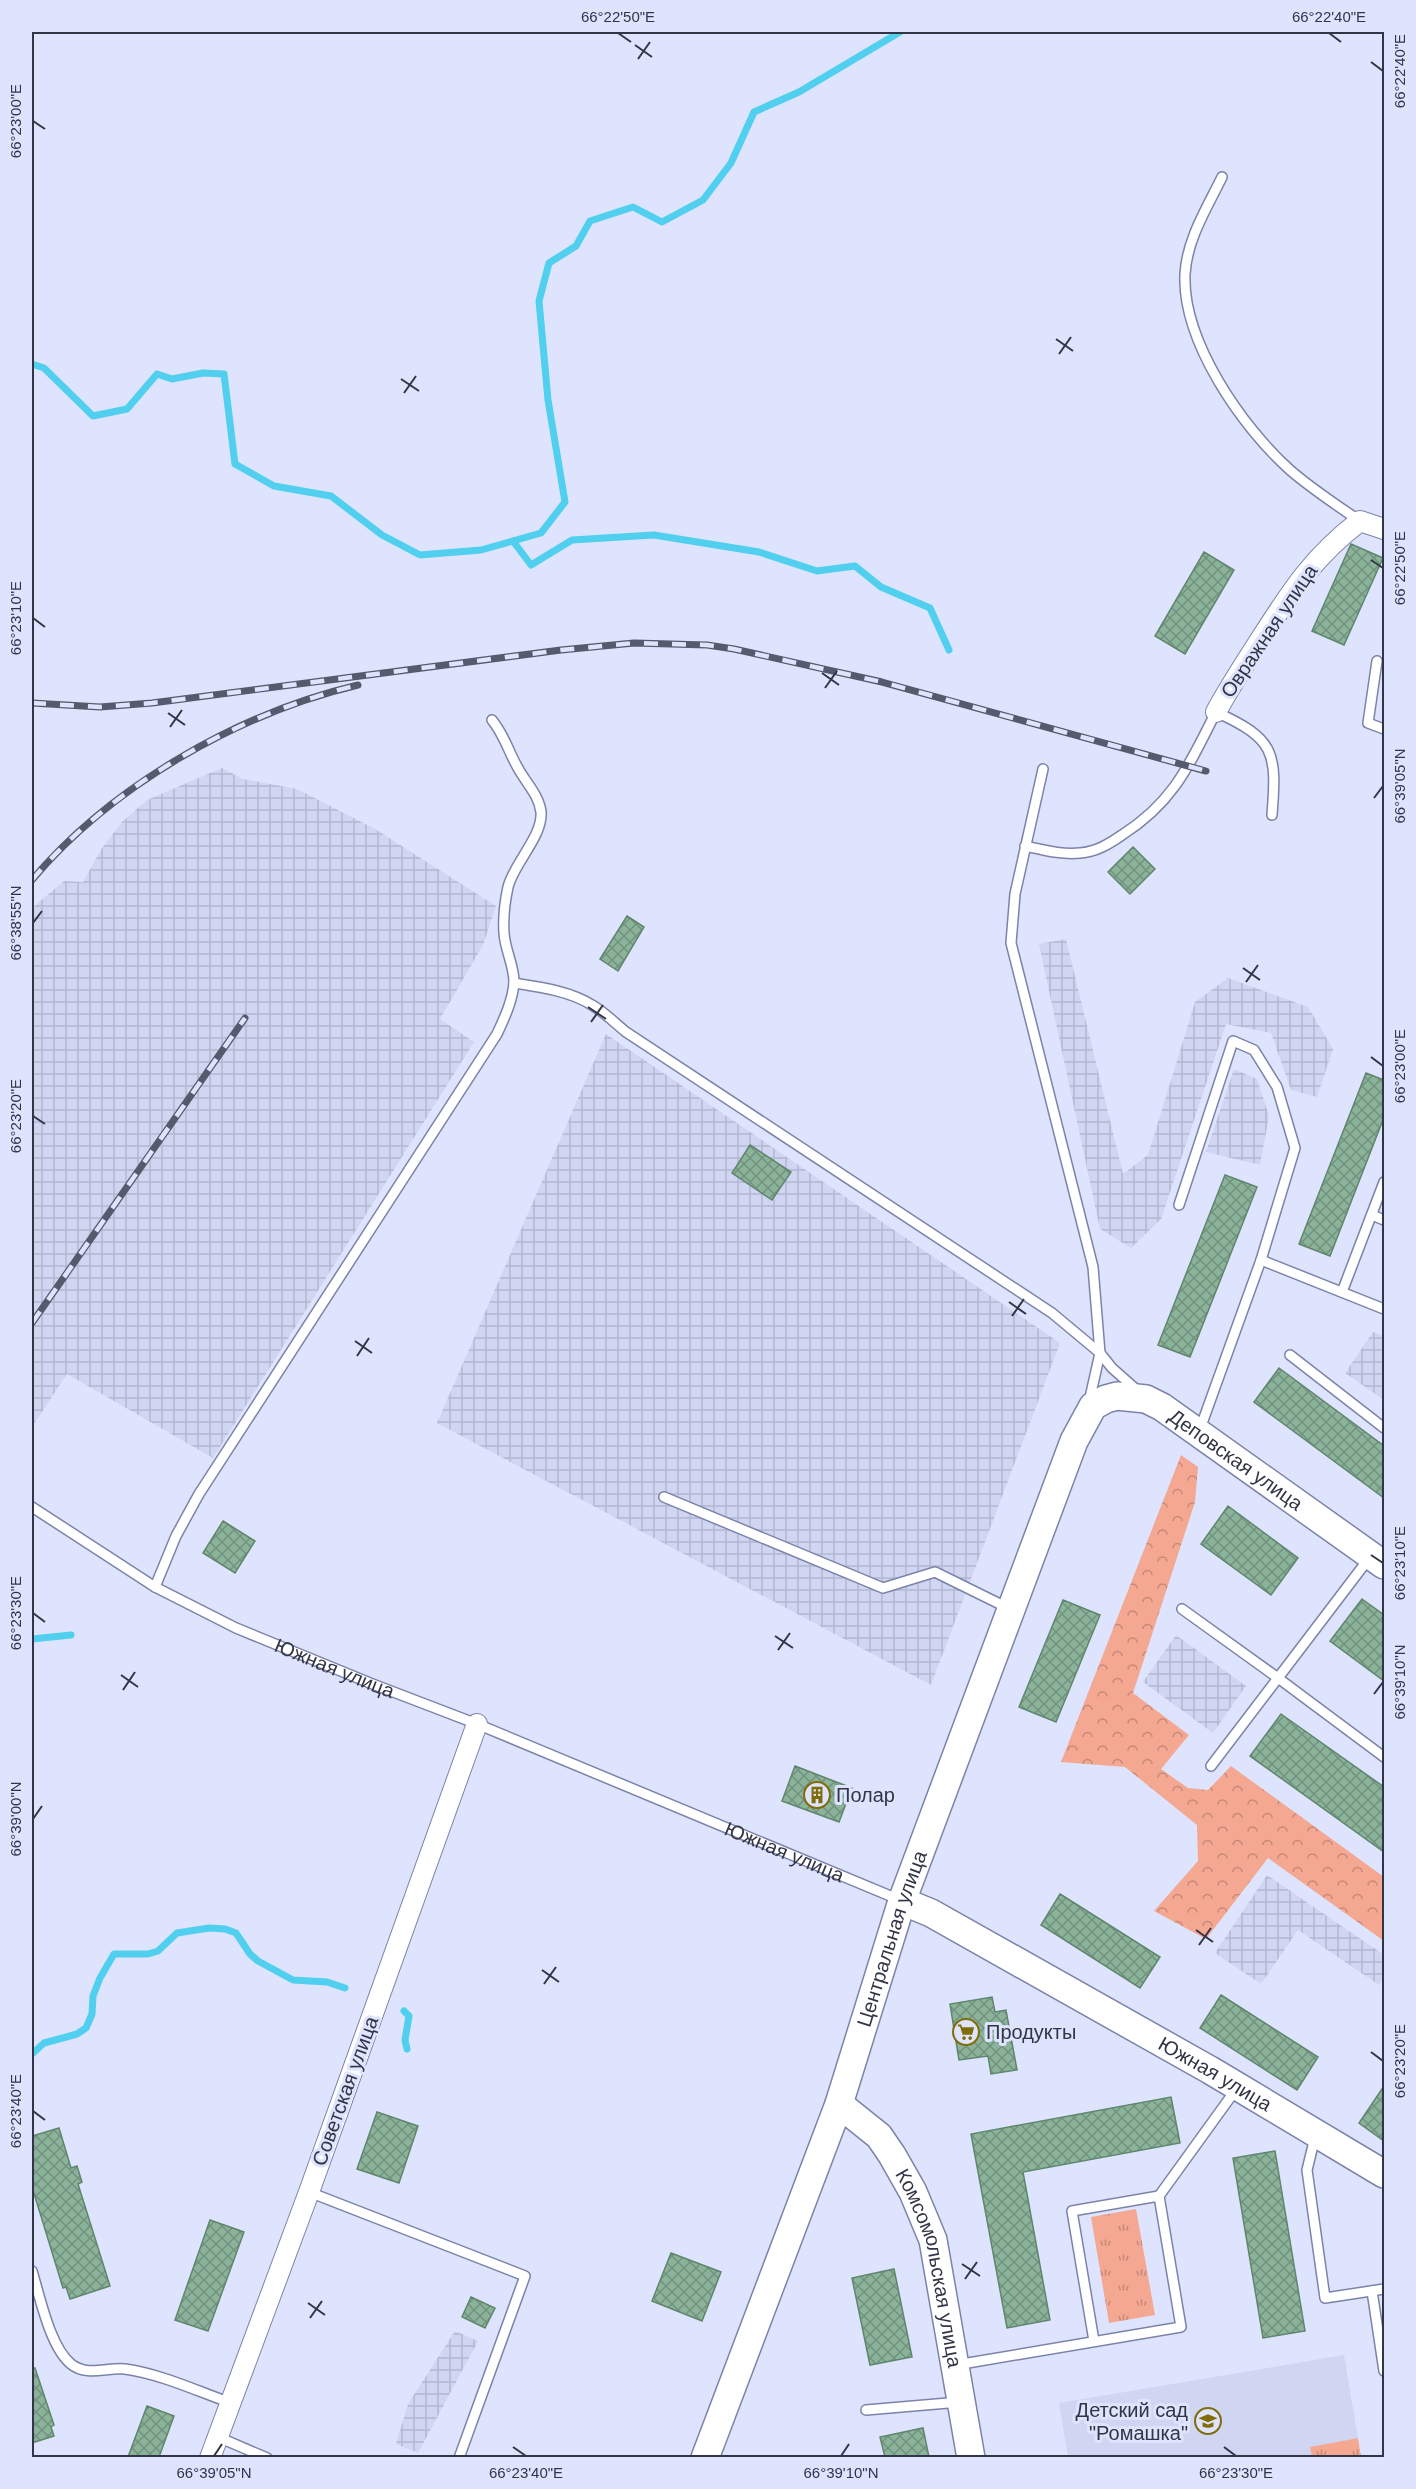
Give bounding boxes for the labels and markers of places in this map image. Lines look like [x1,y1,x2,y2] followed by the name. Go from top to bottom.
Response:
[802,1780,832,1810] building icon: Полар
[836,1784,895,1806] place label: Полар
[951,2017,981,2047] supermarket icon: Продукты
[986,2021,1076,2043] place label: Продукты
[1076,2399,1188,2444] place label: Детский сад "Ромашка"
[1193,2406,1223,2436] school or university icon: Детский сад "Ромашка"

